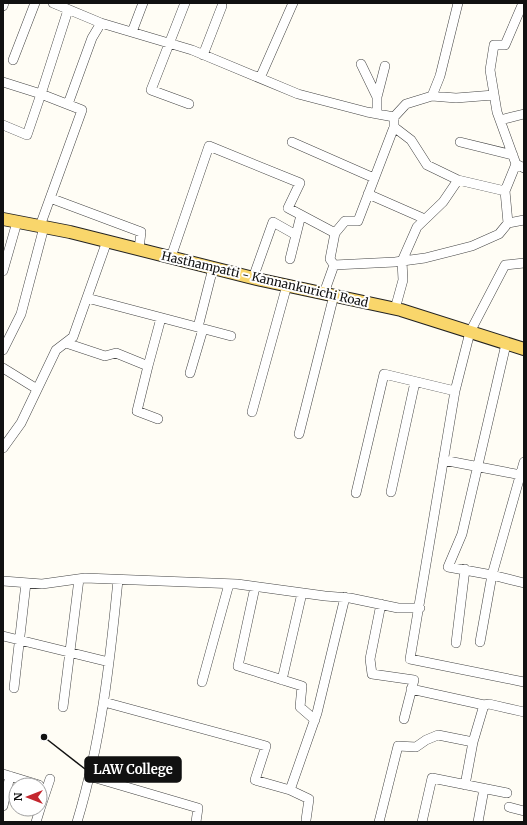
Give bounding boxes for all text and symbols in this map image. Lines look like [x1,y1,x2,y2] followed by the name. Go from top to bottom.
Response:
[160,248,370,310] street label: Hasthampatti - Kannankurichi Road
[85,757,181,782] callout: LAW College
[93,761,173,778] text: LAW College
[8,777,48,817] north arrow
[11,792,25,801] text: N

